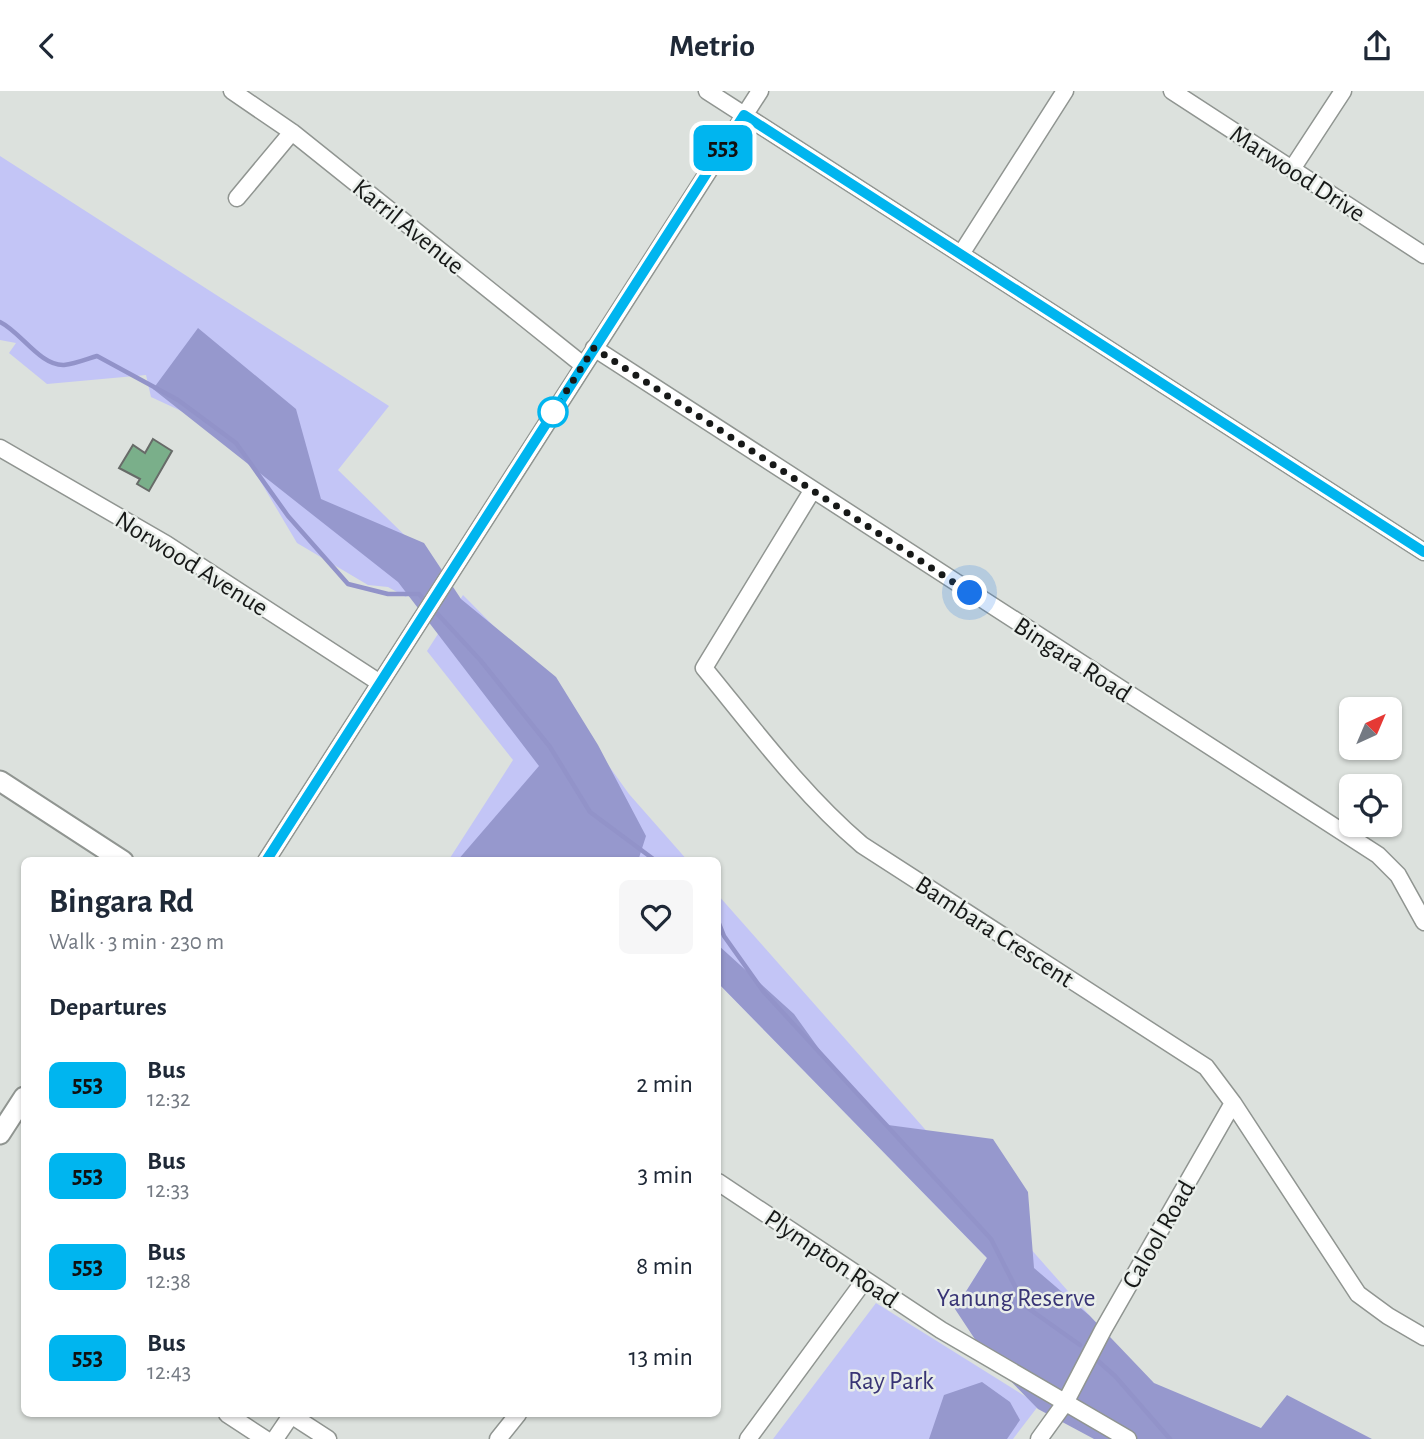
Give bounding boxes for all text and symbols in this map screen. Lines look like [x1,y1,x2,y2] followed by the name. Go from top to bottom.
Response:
[28,27,66,65] icon: back
[1358,27,1396,65] icon: share
[669,30,755,62] text: Metrio
[1225,121,1370,227] street label: Marwood Drive
[683,125,763,171] line badge: 553
[707,136,739,160] text: 553
[348,174,469,279] street label: Karril Avenue
[538,397,568,427] unlabelled marker
[111,507,272,621] street label: Norwood Avenue
[952,575,987,610] your location
[1009,612,1136,707] street label: Bingara Road
[1339,697,1402,759] north arrow
[1339,697,1402,837] map controls
[1339,774,1402,837] button: locate
[911,871,1078,993] street label: Bambara Crescent
[619,880,693,954] button: heart
[49,886,194,919] text: Bingara Rd
[49,931,224,954] text: Walk · 3 min · 230 m
[49,994,167,1020] text: Departures
[147,1057,186,1083] text: Bus
[636,1071,693,1097] text: 2 min
[72,1073,103,1097] text: 553
[147,1088,191,1111] text: 12:32
[147,1148,186,1174] text: Bus
[637,1162,693,1188] text: 3 min
[72,1164,103,1188] text: 553
[1118,1176,1200,1293] street label: Calool Road
[147,1179,190,1202] text: 12:33
[760,1205,903,1313] street label: Plympton Road
[147,1239,186,1265] text: Bus
[636,1253,693,1279] text: 8 min
[72,1255,103,1279] text: 553
[147,1270,191,1293] text: 12:38
[936,1285,1096,1311] park label: Yanung Reserve
[147,1330,186,1356] text: Bus
[629,1344,693,1370] text: 13 min
[72,1346,103,1370] text: 553
[147,1361,191,1384] text: 12:43
[848,1368,934,1394] park label: Ray Park

